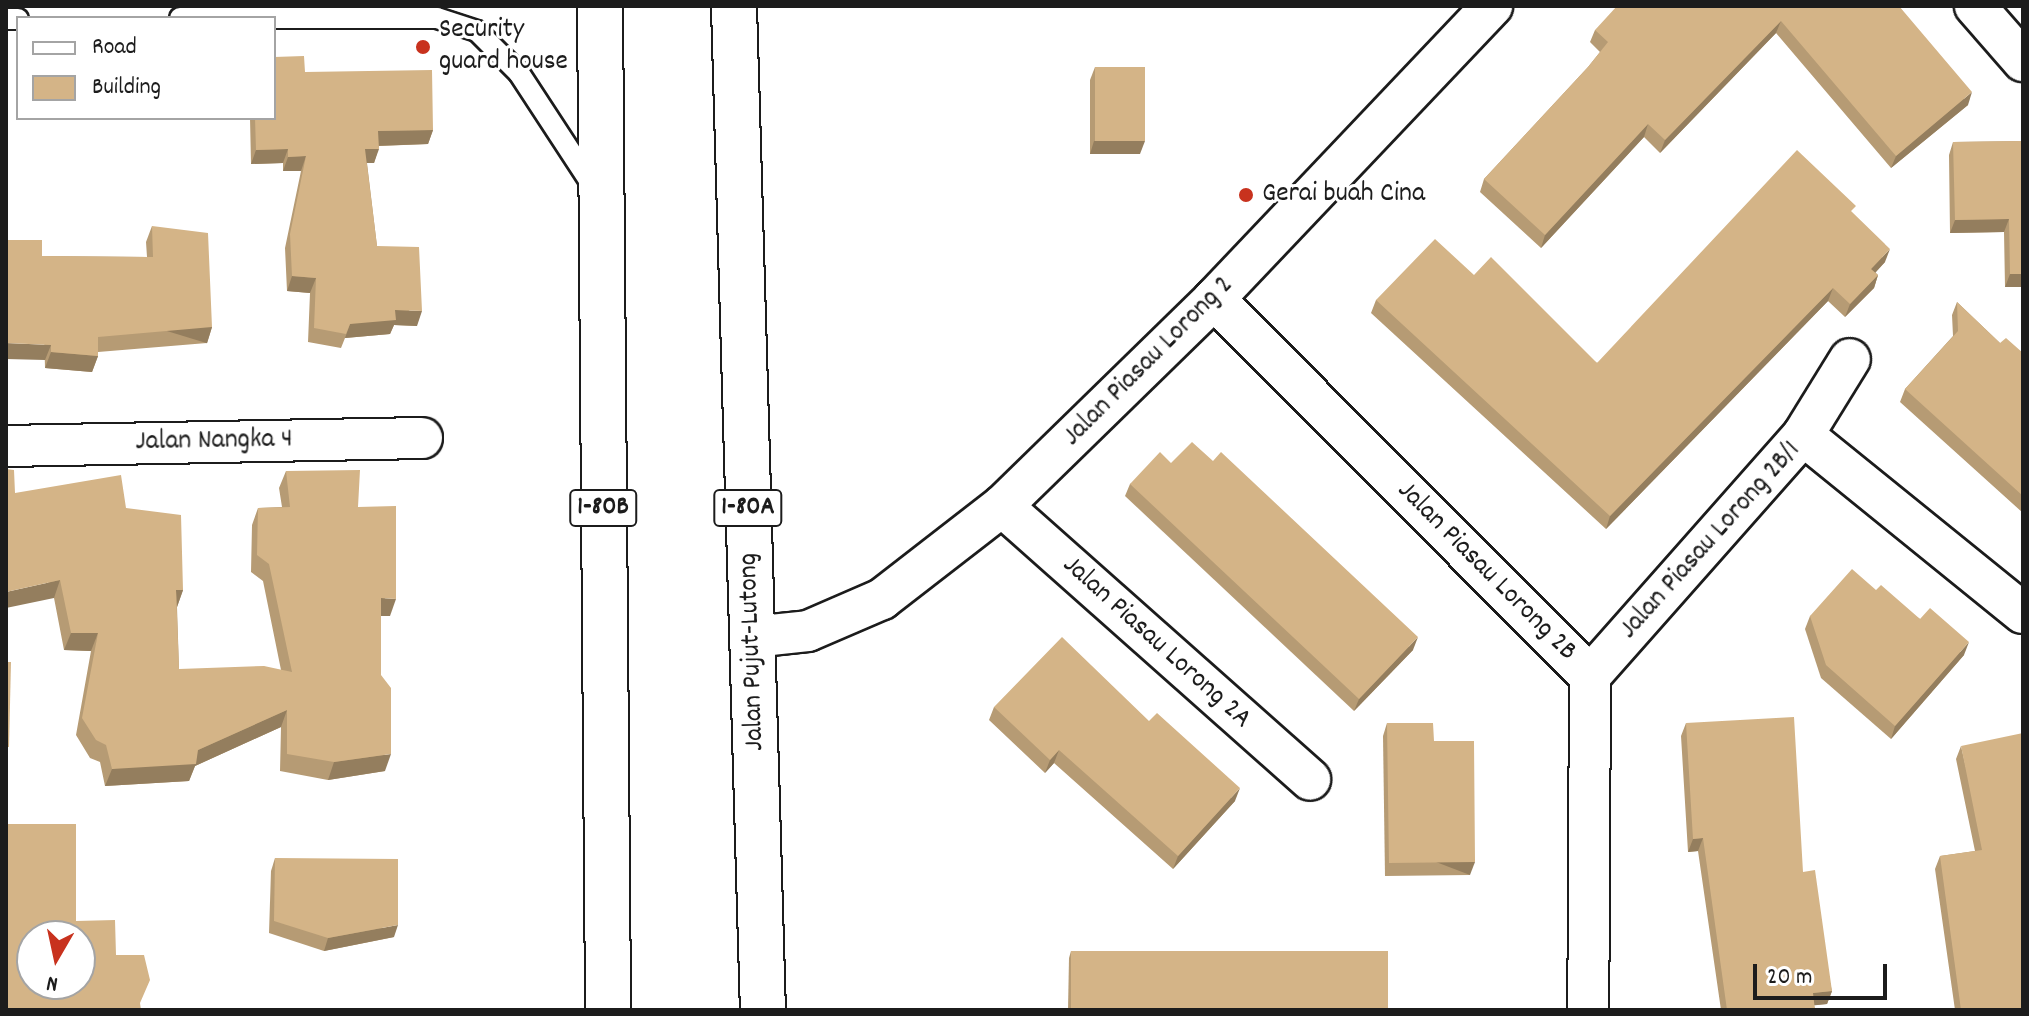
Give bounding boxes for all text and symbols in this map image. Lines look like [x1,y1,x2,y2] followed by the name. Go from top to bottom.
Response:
[439,14,568,80] place label: Security guard house
[16,16,276,120] legend
[92,31,137,65] text: Road
[414,38,432,56] marker: Security guard house
[92,71,161,105] text: Building
[1262,178,1425,212] place label: Gerai buah Cina
[1237,186,1255,204] marker: Gerai buah Cina
[1057,270,1241,454] street label: Jalan Piasau Lorong 2
[135,424,293,460] street label: Jalan Nangka 4
[1613,435,1809,647] street label: Jalan Piasau Lorong 2B/1
[1389,475,1583,669] street label: Jalan Piasau Lorong 2B
[569,486,637,530] road number: 1-80B
[712,486,784,530] road number: 1-80A
[1055,549,1257,737] street label: Jalan Piasau Lorong 2A
[733,552,773,752] street label: Jalan Pujut-Lutong
[16,920,96,1000] north arrow
[1757,948,1891,998] scale bar
[1767,961,1813,995] text: 20 m
[45,966,60,998] text: N

